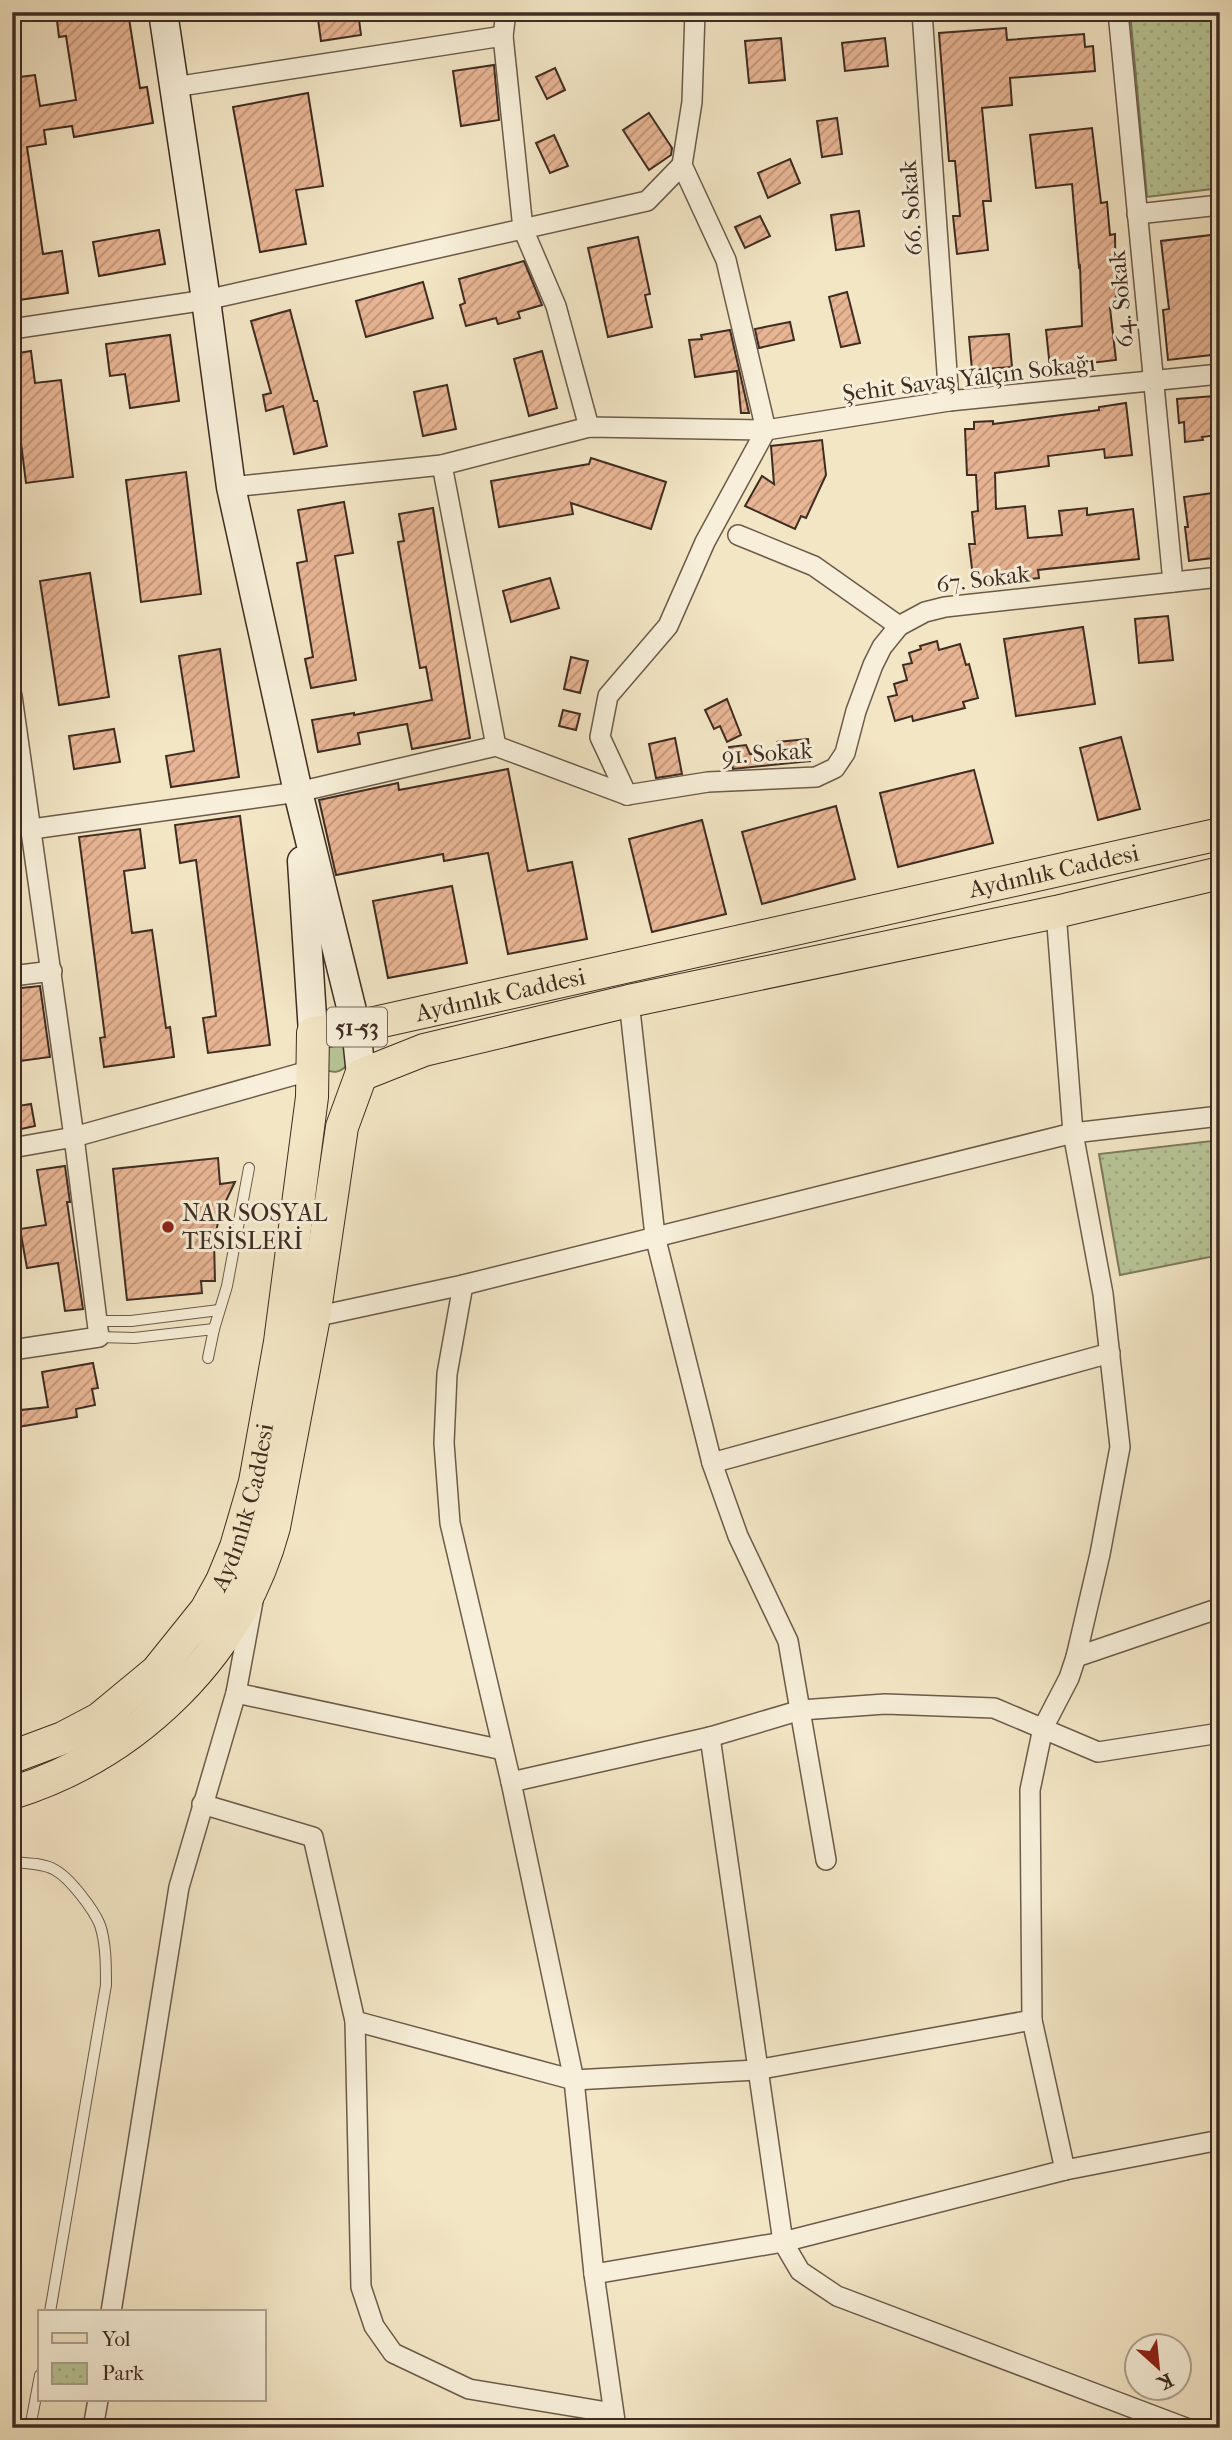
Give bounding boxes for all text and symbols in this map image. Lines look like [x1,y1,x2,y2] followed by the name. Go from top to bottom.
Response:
[894,159,928,257] street label: 66. Sokak
[1103,249,1139,349] street label: 64. Sokak
[841,349,1097,408] street label: Şehit Savaş Yalçın Sokağı
[935,559,1032,599] street label: 67. Sokak
[721,736,814,770] street label: 91. Sokak
[965,839,1141,904] street label: Aydınlık Caddesi
[412,962,588,1027] street label: Aydınlık Caddesi
[327,1008,387,1046] road number: 51-53
[182,1199,328,1255] place label: NAR SOSYAL TESİSLERİ
[160,1219,176,1235] marker: NAR SOSYAL TESİSLERİ
[205,1421,279,1597] street label: Aydınlık Caddesi
[38,2310,266,2402] legend
[101,2327,131,2351] text: Yol
[1124,2332,1194,2402] north arrow
[102,2361,144,2385] text: Park
[1153,2368,1176,2395] text: K

